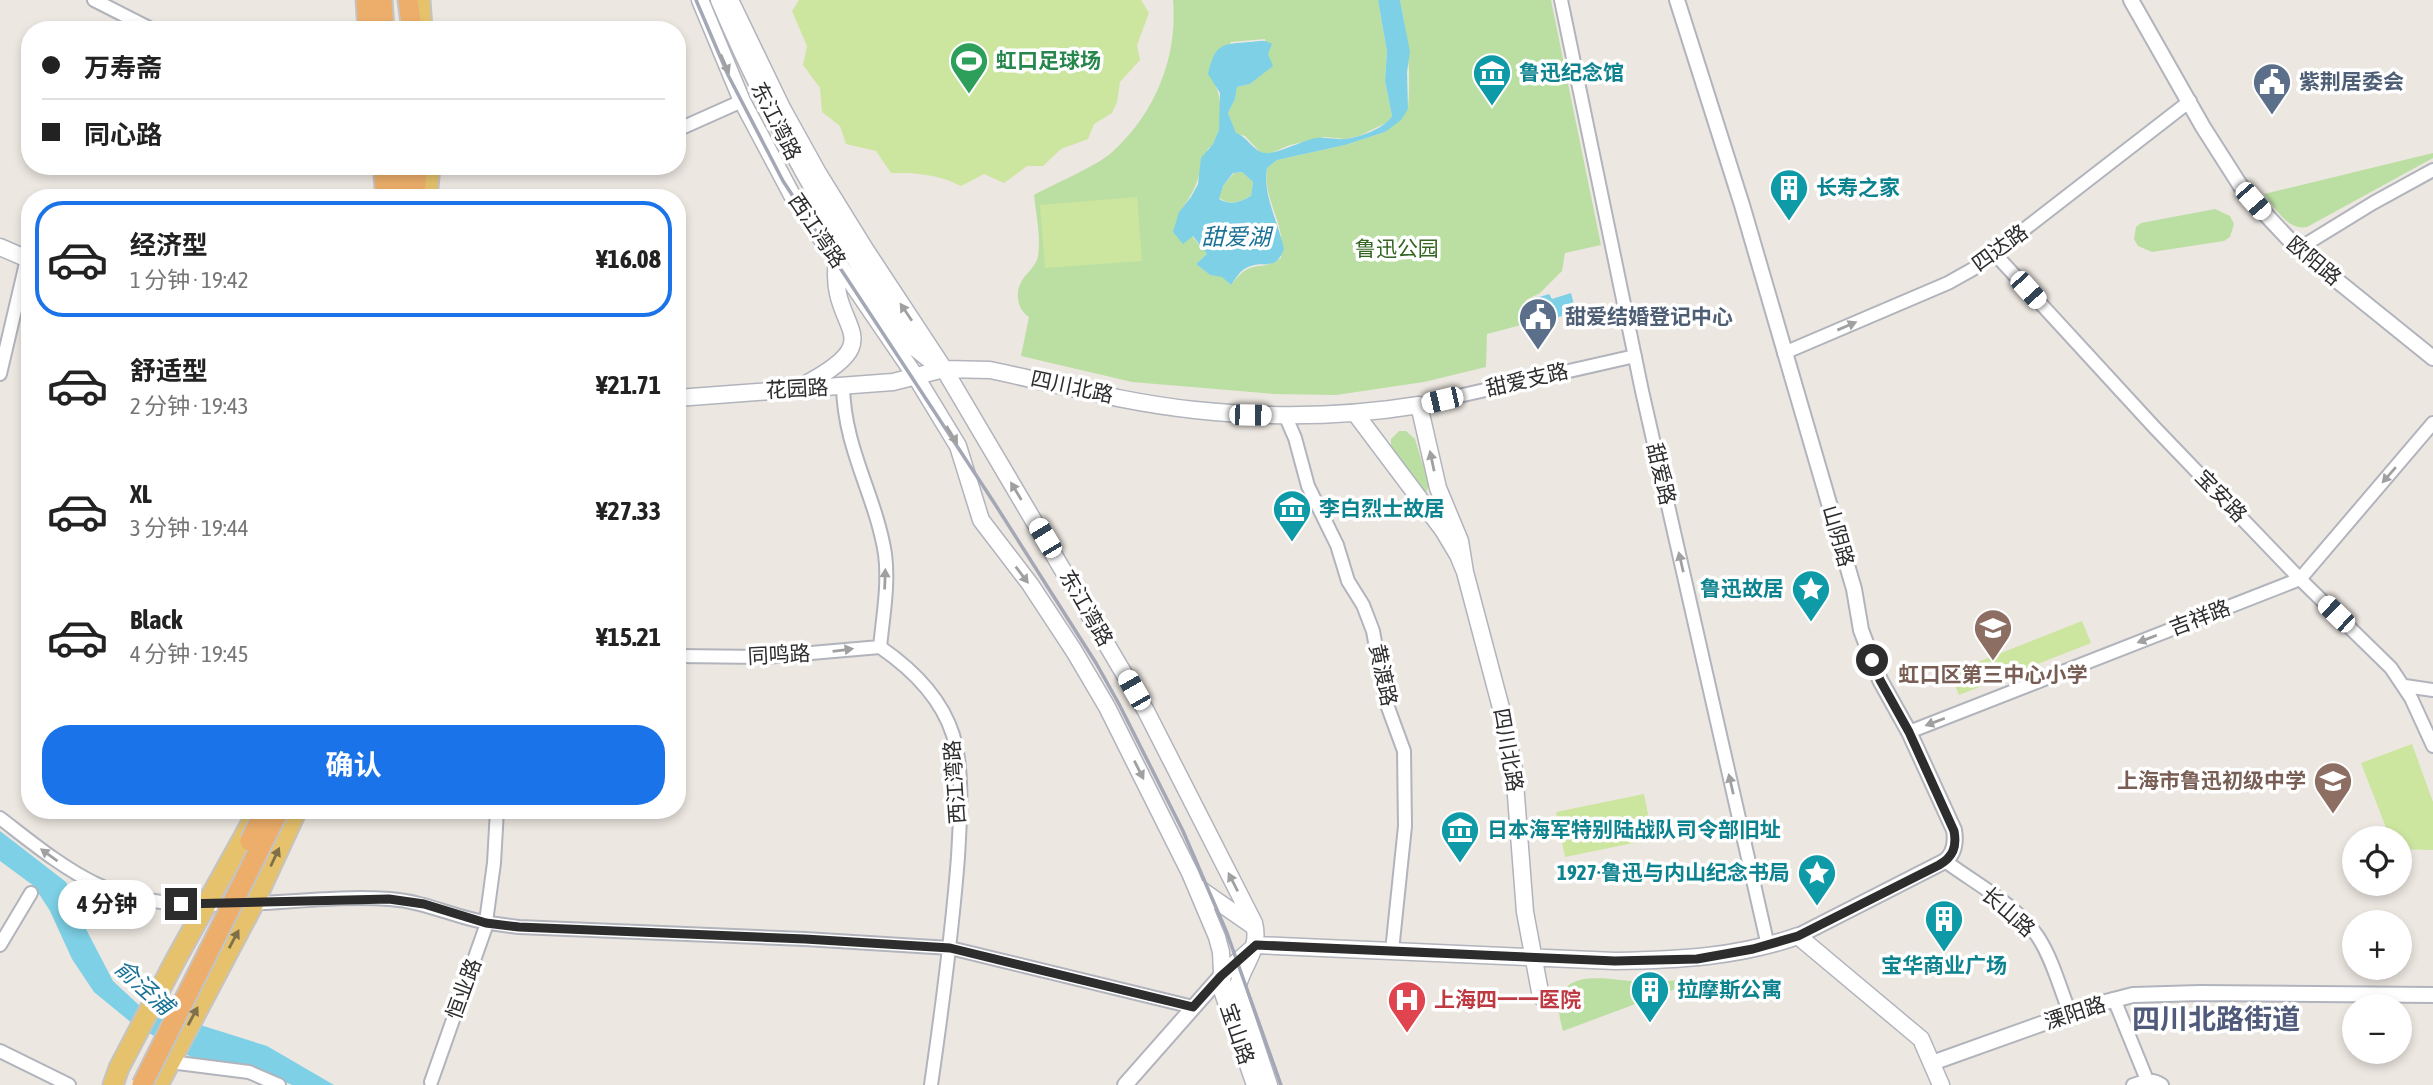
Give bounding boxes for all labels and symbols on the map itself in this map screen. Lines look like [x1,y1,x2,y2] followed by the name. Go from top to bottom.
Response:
[948,40,990,95] sports icon: 虹口足球场
[996,48,1101,72] place label: 虹口足球场
[1471,52,1513,107] museum icon: 鲁迅纪念馆
[720,53,731,74] one-way arrow
[1519,60,1624,84] place label: 鲁迅纪念馆
[2251,61,2293,116] public building icon: 紫荆居委会
[2299,69,2404,93] place label: 紫荆居委会
[747,78,807,163] street label: 东江湾路
[1768,167,1810,222] building icon: 长寿之家
[1816,175,1900,199] place label: 长寿之家
[2232,178,2275,224] car
[784,189,851,272] street label: 西江湾路
[1967,219,2032,275] street label: 四达路
[1202,224,1274,250] water label: 甜爱湖
[2283,231,2346,290] street label: 欧阳路
[1355,236,1439,260] park label: 鲁迅公园
[2007,267,2050,313] car
[1517,296,1559,351] public building icon: 甜爱结婚登记中心
[899,303,913,321] one-way arrow
[1565,304,1733,328] place label: 甜爱结婚登记中心
[1837,320,1857,332] one-way arrow
[1483,358,1570,400] street label: 甜爱支路
[1029,366,1116,406] street label: 四川北路
[765,374,829,402] street label: 花园路
[1420,385,1465,415] car
[1229,404,1272,426] car
[945,425,958,444] one-way arrow
[1643,440,1681,507] street label: 甜爱路
[1426,450,1437,472] one-way arrow
[2191,464,2252,526] street label: 宝安路
[2382,466,2397,483] one-way arrow
[1009,481,1022,500] one-way arrow
[1271,488,1313,543] museum icon: 李白烈士故居
[1319,496,1445,520] place label: 李白烈士故居
[1819,502,1859,569] street label: 山阴路
[1026,515,1065,561] car
[1675,551,1686,573] one-way arrow
[1015,565,1030,583] one-way arrow
[1055,565,1118,650] street label: 东江湾路
[879,567,891,589] one-way arrow
[1790,568,1832,623] place icon: 鲁迅故居
[1700,576,1784,600] place label: 鲁迅故居
[2314,592,2359,636] car
[2166,595,2233,640] street label: 吉祥路
[1972,607,2014,662] school or university icon: 虹口区第三中心小学
[2136,633,2157,644] one-way arrow
[747,640,811,668] street label: 同鸣路
[1366,641,1402,708] street label: 黄渡路
[832,644,854,655] one-way arrow
[1856,644,1888,676] route start
[1899,662,2088,686] place label: 虹口区第三中心小学
[1115,667,1154,713] car
[1490,706,1528,793] street label: 四川北路
[1925,716,1946,727] one-way arrow
[939,739,969,825] street label: 西江湾路
[1133,760,1144,780] one-way arrow
[2312,760,2354,815] school or university icon: 上海市鲁迅初级中学
[2117,768,2306,792] place label: 上海市鲁迅初级中学
[1725,772,1736,794] one-way arrow
[1439,809,1481,864] museum icon: 日本海军特别陆战队司令部旧址
[1487,817,1781,841] place label: 日本海军特别陆战队司令部旧址
[270,846,281,867] one-way arrow
[41,847,59,862] one-way arrow
[1796,852,1838,907] place icon: 1927·鲁迅与内山纪念书局
[1557,860,1790,884] place label: 1927·鲁迅与内山纪念书局
[1227,872,1239,892] one-way arrow
[58,880,156,928] callout: 4 分钟
[1977,882,2040,941] street label: 长山路
[165,888,197,920] route end
[1923,898,1965,953] building icon: 宝华商业广场
[228,929,240,949] one-way arrow
[1881,953,2007,977] place label: 宝华商业广场
[110,954,181,1022] water label: 俞泾浦
[441,955,485,1022] street label: 恒业路
[1629,969,1671,1024] building icon: 拉摩斯公寓
[1677,977,1782,1001] place label: 拉摩斯公寓
[1386,979,1428,1034] hospital icon: 上海四一一医院
[1434,987,1581,1011] place label: 上海四一一医院
[2041,991,2108,1033] street label: 溧阳路
[1216,1000,1260,1067] street label: 宝山路
[2132,1003,2300,1035] district label: 四川北路街道
[187,1007,199,1026] one-way arrow

